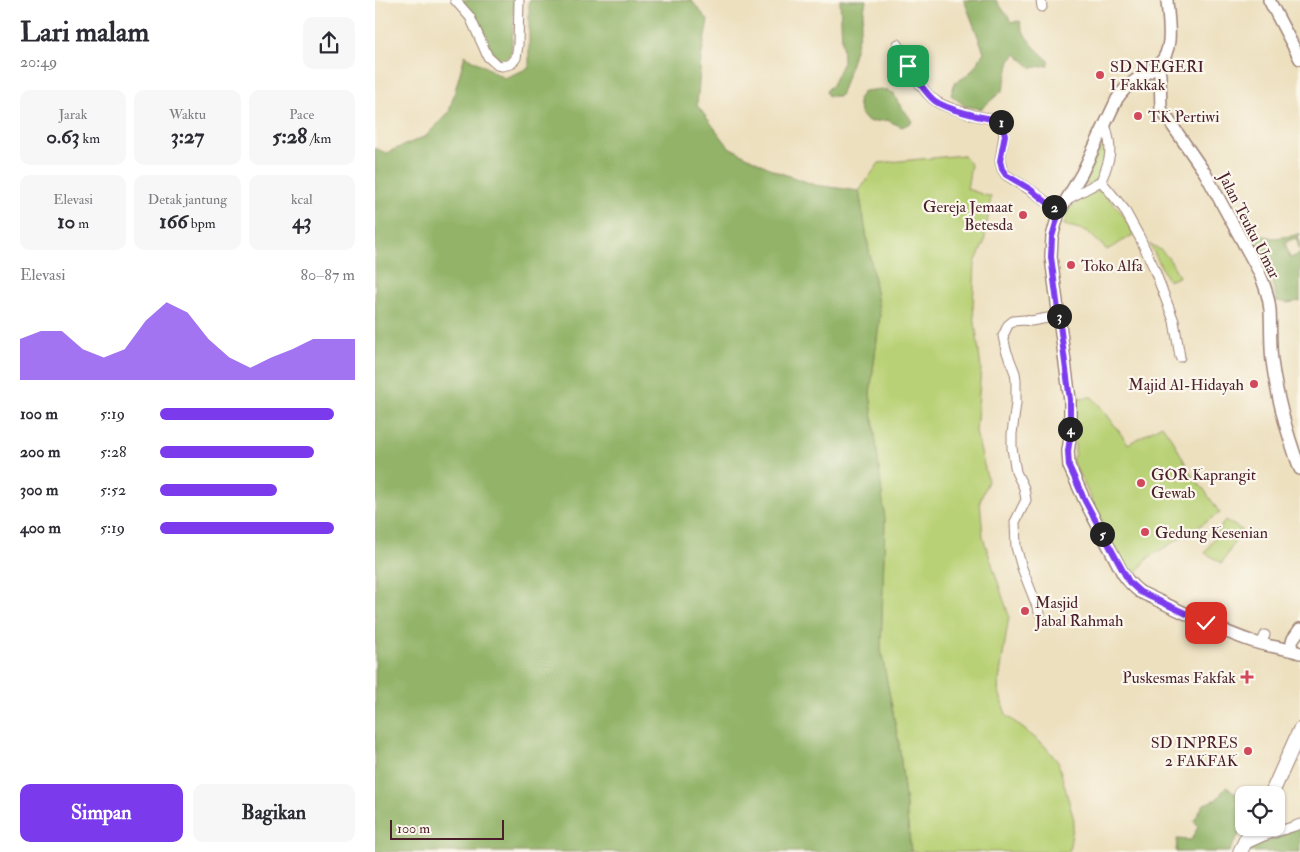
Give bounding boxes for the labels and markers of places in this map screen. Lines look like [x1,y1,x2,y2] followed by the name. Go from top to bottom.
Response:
[887,45,929,87] pin
[1110,57,1204,95] place label: SD NEGERI I Fakkak
[1094,69,1106,81] marker: SD NEGERI I Fakkak
[1148,107,1219,127] place label: TK Pertiwi
[989,110,1013,134] pin: 1
[1132,110,1144,122] marker: TK Pertiwi
[1041,194,1067,220] pin: 2
[923,197,1013,235] place label: Gereja Jemaat Betesda
[1017,209,1029,221] marker: Gereja Jemaat Betesda
[1081,256,1143,276] place label: Toko Alfa
[1065,259,1077,271] marker: Toko Alfa
[1047,304,1071,328] pin: 3
[1128,375,1245,395] place label: Majid Al-Hidayah
[1248,378,1260,390] marker: Majid Al-Hidayah
[1057,416,1083,442] pin: 4
[1151,465,1256,503] place label: GOR Kaprangit Gewab
[1135,477,1147,489] marker: GOR Kaprangit Gewab
[1089,522,1115,546] pin: 5
[1155,523,1268,543] place label: Gedung Kesenian
[1139,526,1151,538] marker: Gedung Kesenian
[1034,593,1124,632] place label: Masjid Jabal Rahmah
[1185,602,1227,644] pin
[1019,605,1031,617] marker: Masjid Jabal Rahmah
[1122,668,1236,688] place label: Puskesmas Fakfak
[1240,670,1254,684] marker: Puskesmas Fakfak
[1151,733,1239,771] place label: SD INPRES 2 FAKFAK
[1242,745,1254,757] marker: SD INPRES 2 FAKFAK

